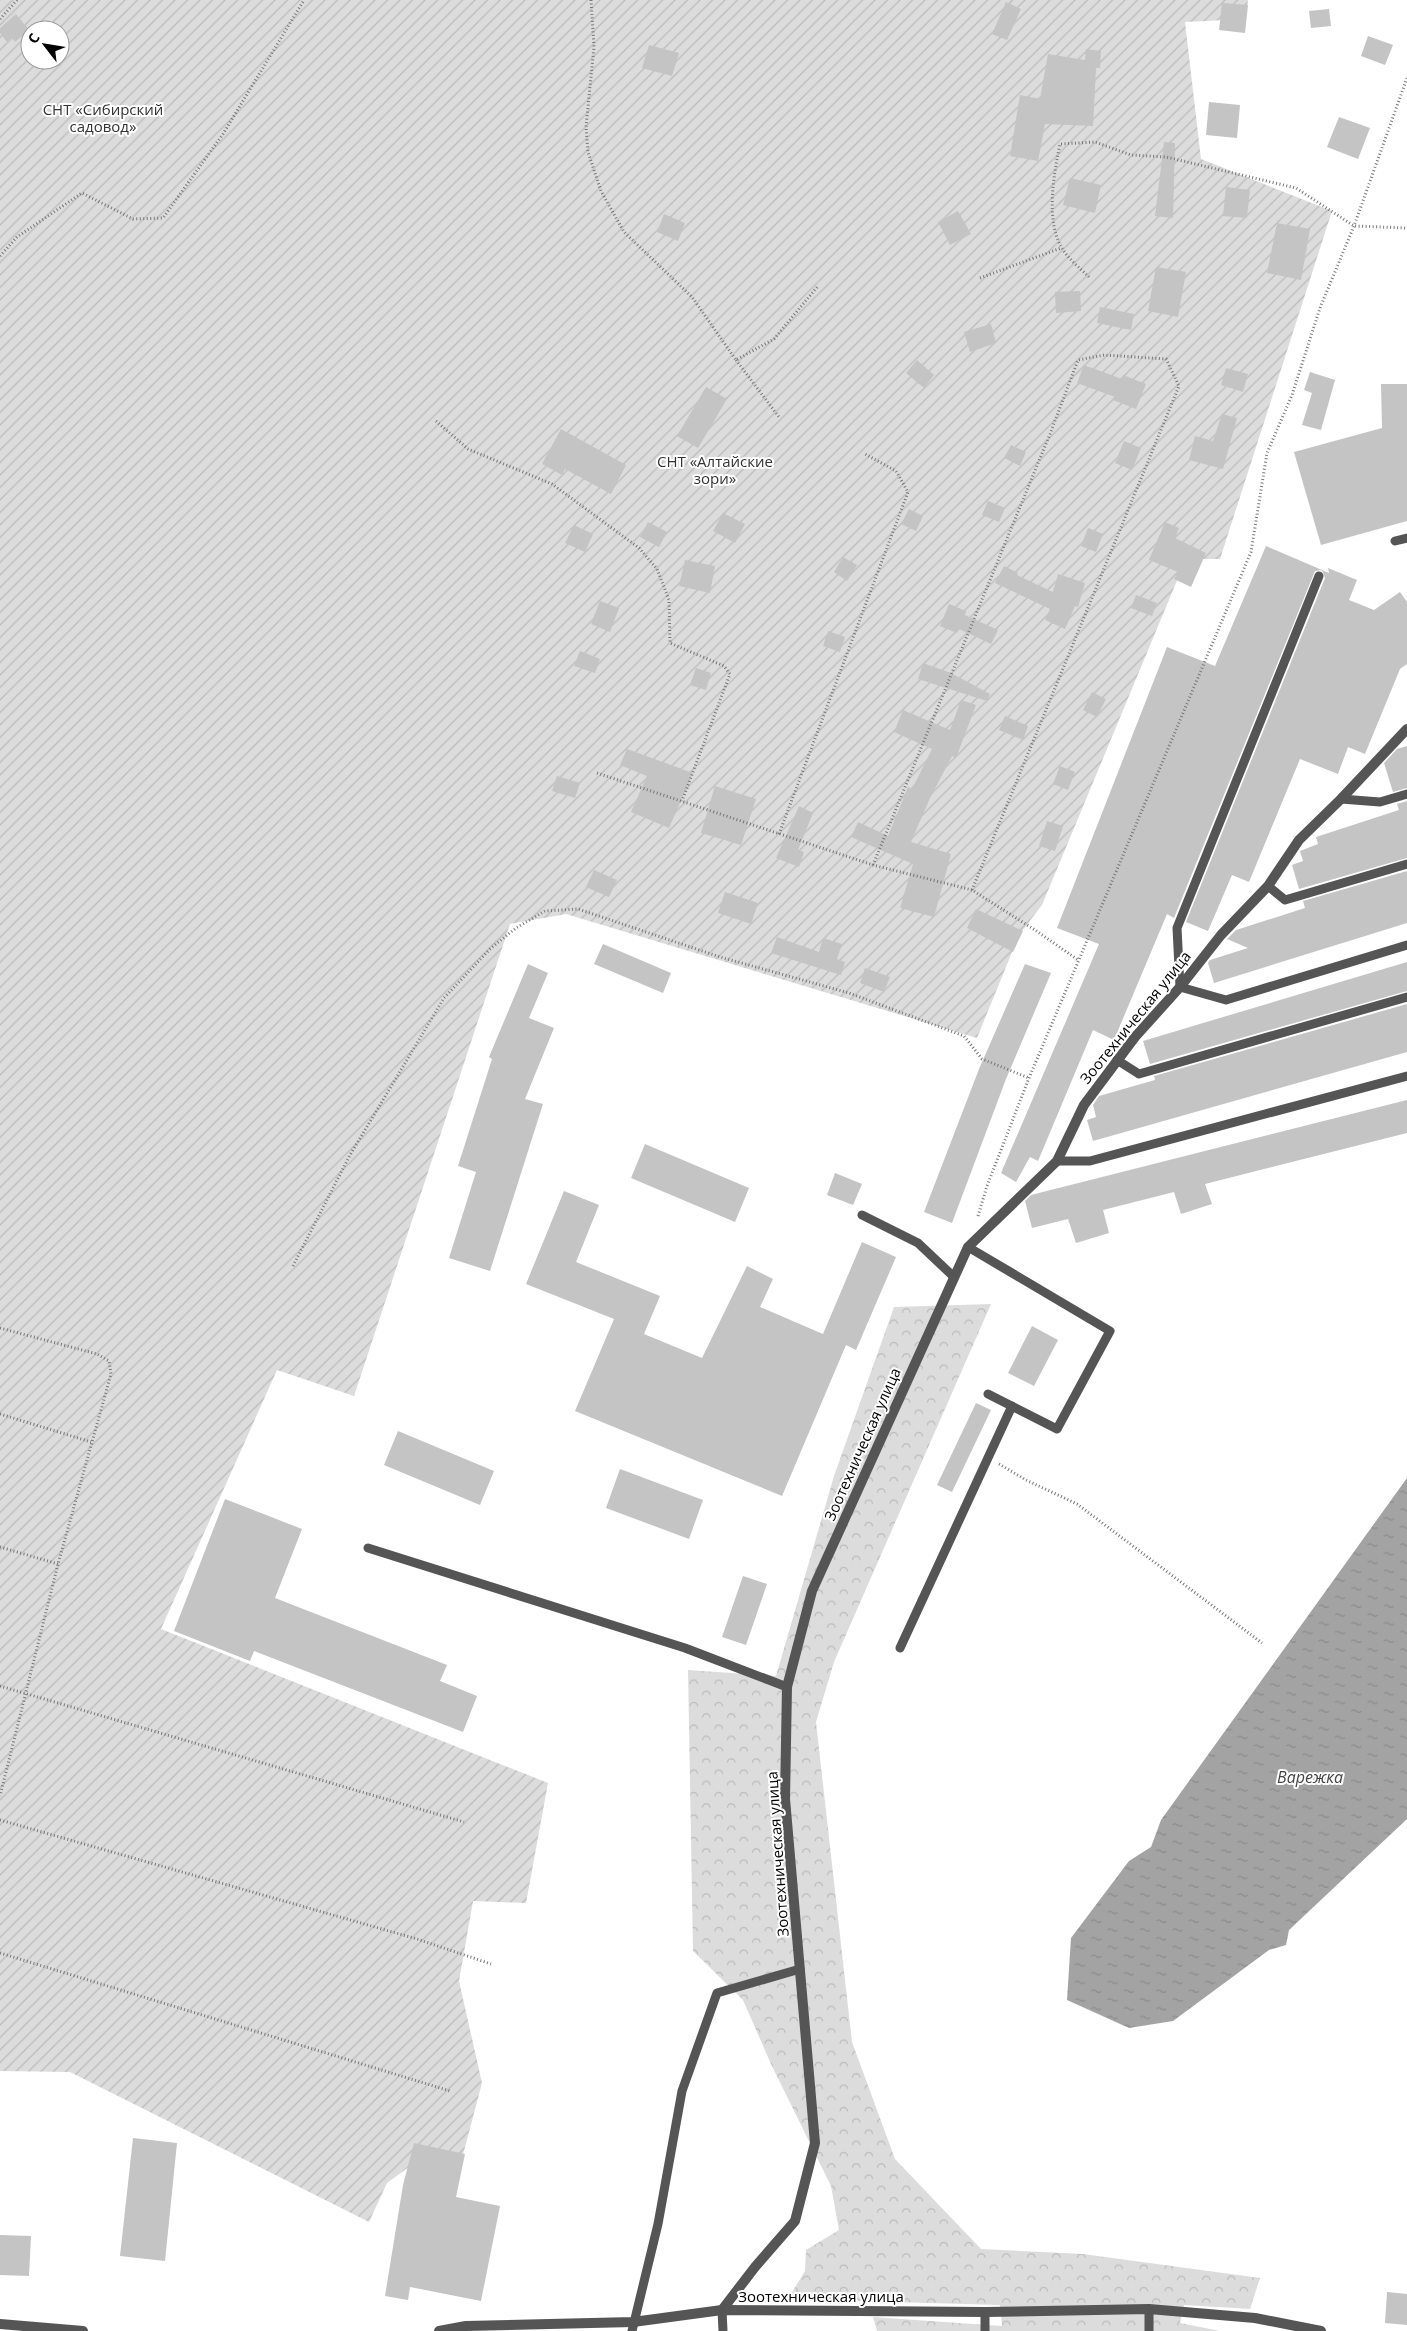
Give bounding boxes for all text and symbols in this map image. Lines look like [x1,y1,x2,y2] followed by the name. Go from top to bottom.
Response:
[20,20,70,70] north arrow
[23,29,44,47] text: С
[43,99,163,136] park label: СНТ «Сибирский садовод»
[657,451,773,488] park label: СНТ «Алтайские зори»
[1075,946,1195,1088] street label: Зоотехническая улица
[819,1364,905,1524] street label: Зоотехническая улица
[1277,1766,1343,1788] water label: Варежка
[761,1771,793,1937] street label: Зоотехническая улица
[738,2286,904,2306] street label: Зоотехническая улица

